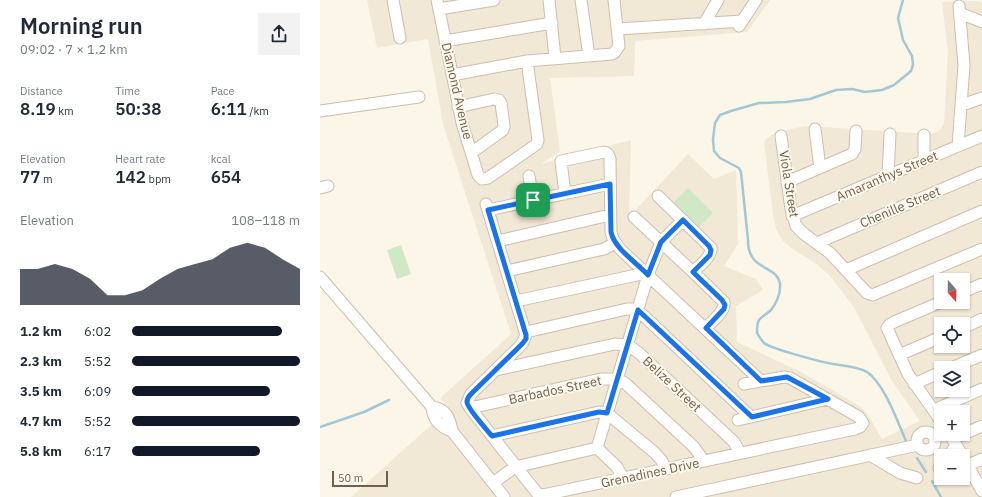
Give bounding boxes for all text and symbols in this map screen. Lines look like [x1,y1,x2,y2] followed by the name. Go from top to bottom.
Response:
[20,11,143,40] text: Morning run
[258,13,300,55] button: share
[20,41,128,58] text: 09:02 · 7 × 1.2 km
[438,41,476,141] street label: Diamond Avenue
[20,84,63,98] text: Distance
[115,84,140,98] text: Time
[211,84,235,98] text: Pace
[20,98,56,120] text: 8.19
[115,98,162,120] text: 50:38
[211,98,247,120] text: 6:11
[56,104,74,118] text: km
[247,104,269,118] text: /km
[834,147,940,205] street label: Amaranthys Street
[775,149,803,219] street label: Viola Street
[20,152,66,166] text: Elevation
[115,152,165,166] text: Heart rate
[211,152,231,166] text: kcal
[20,166,40,188] text: 77
[115,166,146,188] text: 142
[211,166,241,188] text: 654
[40,172,53,186] text: m
[146,172,171,186] text: bpm
[857,182,943,232] street label: Chenille Street
[516,183,550,217] pin
[522,189,544,211] icon: arrive
[20,212,74,229] text: Elevation
[231,212,300,229] text: 108–118 m
[934,273,970,309] north arrow
[934,273,970,485] map controls
[934,317,970,353] button: locate
[20,323,62,340] text: 1.2 km
[84,323,111,340] text: 6:02
[639,352,705,416] street label: Belize Street
[20,353,62,370] text: 2.3 km
[84,353,111,370] text: 5:52
[934,361,970,397] button: layers
[507,372,603,408] street label: Barbados Street
[20,383,62,400] text: 3.5 km
[84,383,111,400] text: 6:09
[934,405,970,441] button: +
[20,413,62,430] text: 4.7 km
[84,413,111,430] text: 5:52
[20,443,62,460] text: 5.8 km
[84,443,111,460] text: 6:17
[934,449,970,485] button: −
[599,454,701,492] street label: Grenadines Drive
[332,469,388,488] scale bar
[338,471,363,485] text: 50 m

